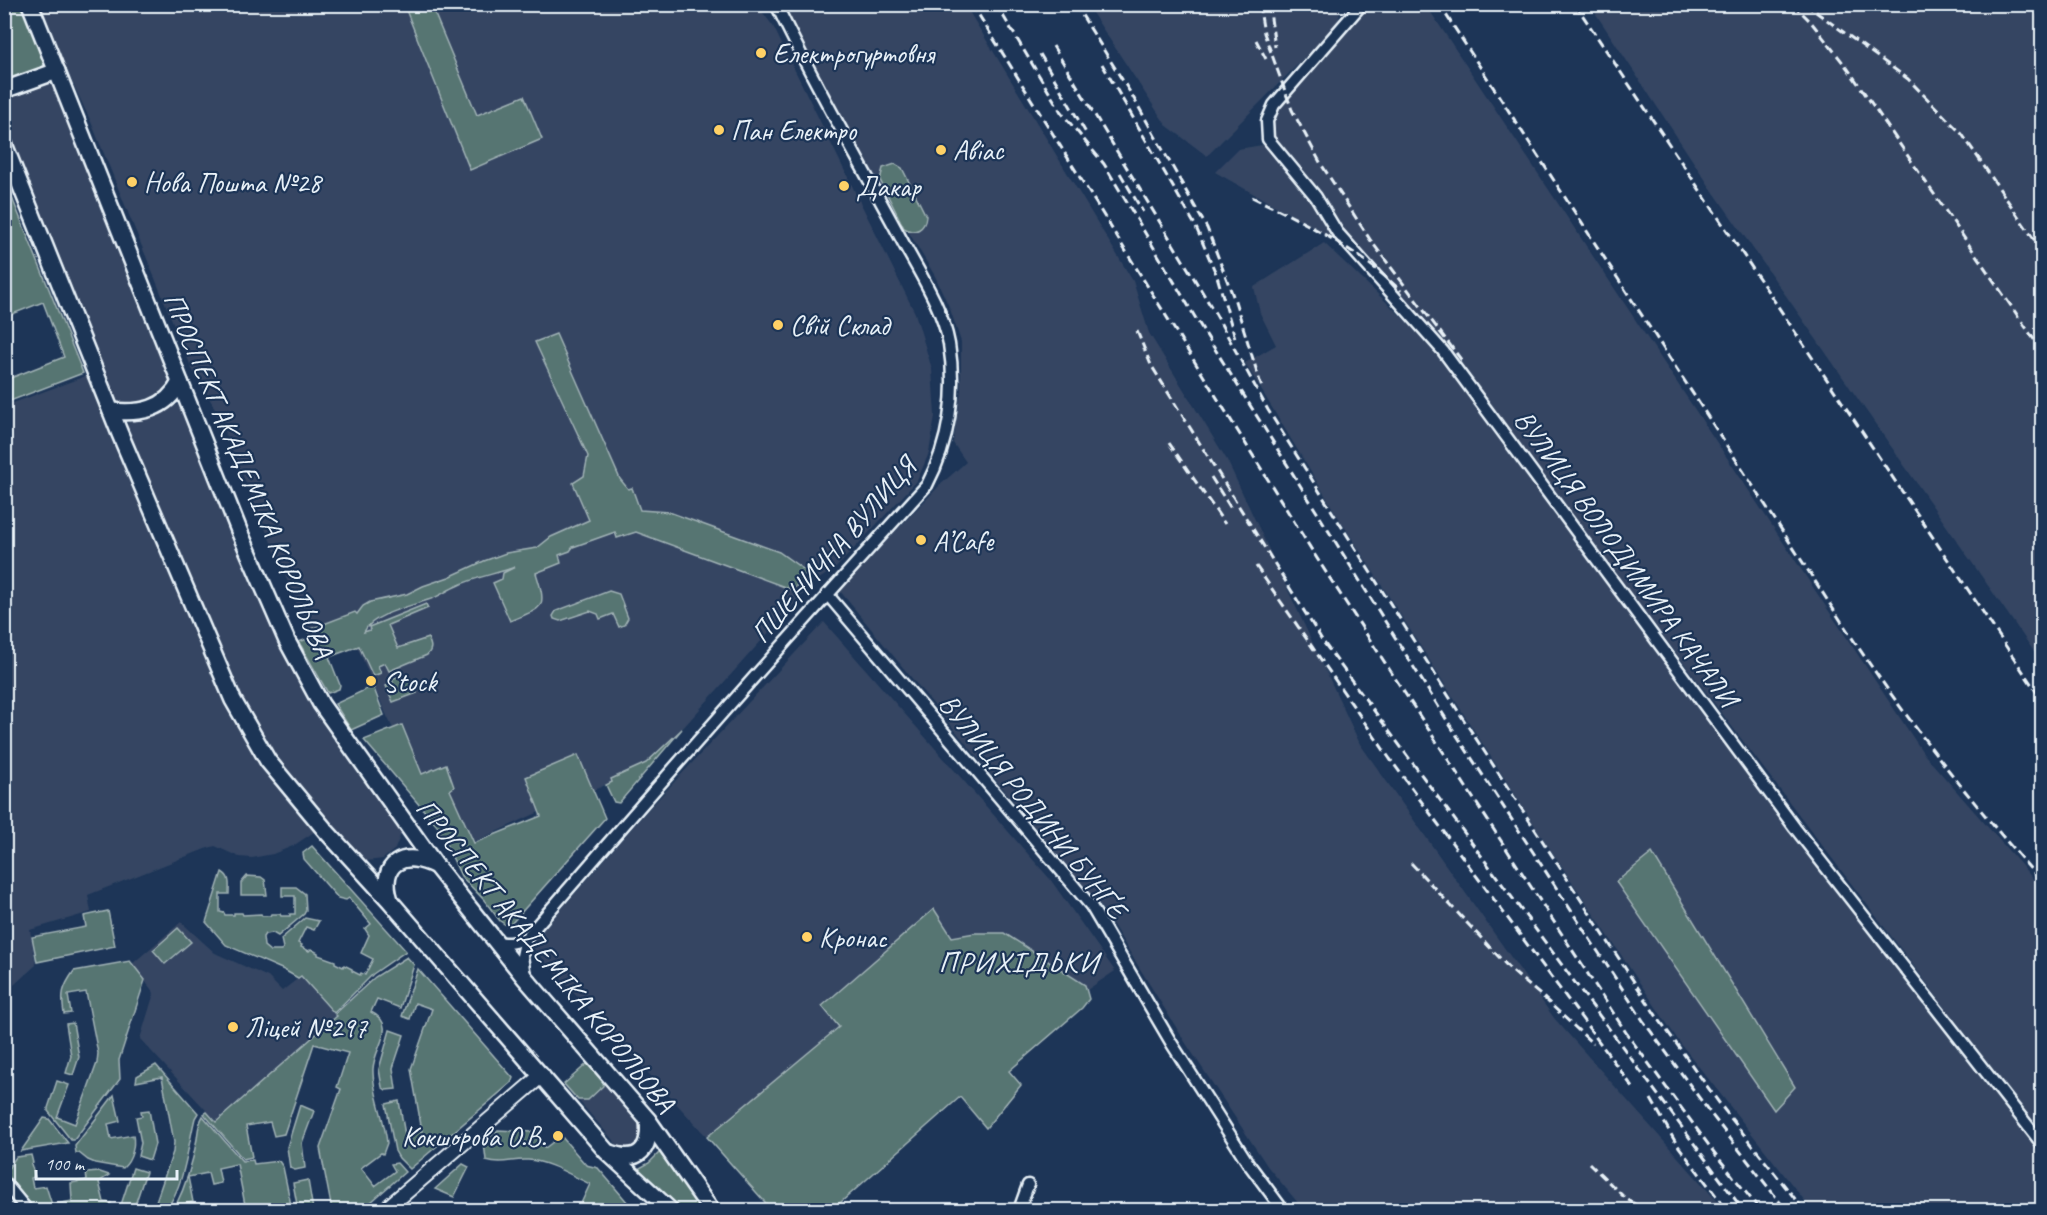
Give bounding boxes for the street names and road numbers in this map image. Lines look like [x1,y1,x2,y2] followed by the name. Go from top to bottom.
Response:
[156,287,342,664] street label: ПРОСПЕКТ АКАДЕМІКА КОРОЛЬОВА
[1507,403,1748,717] street label: ВУЛИЦЯ ВОЛОДИМИРА КАЧАЛИ
[743,447,926,650] street label: ПШЕНИЧНА ВУЛИЦЯ
[931,686,1136,928] street label: ВУЛИЦЯ РОДИНИ БУНҐЕ
[409,791,684,1120] street label: ПРОСПЕКТ АКАДЕМІКА КОРОЛЬОВА

